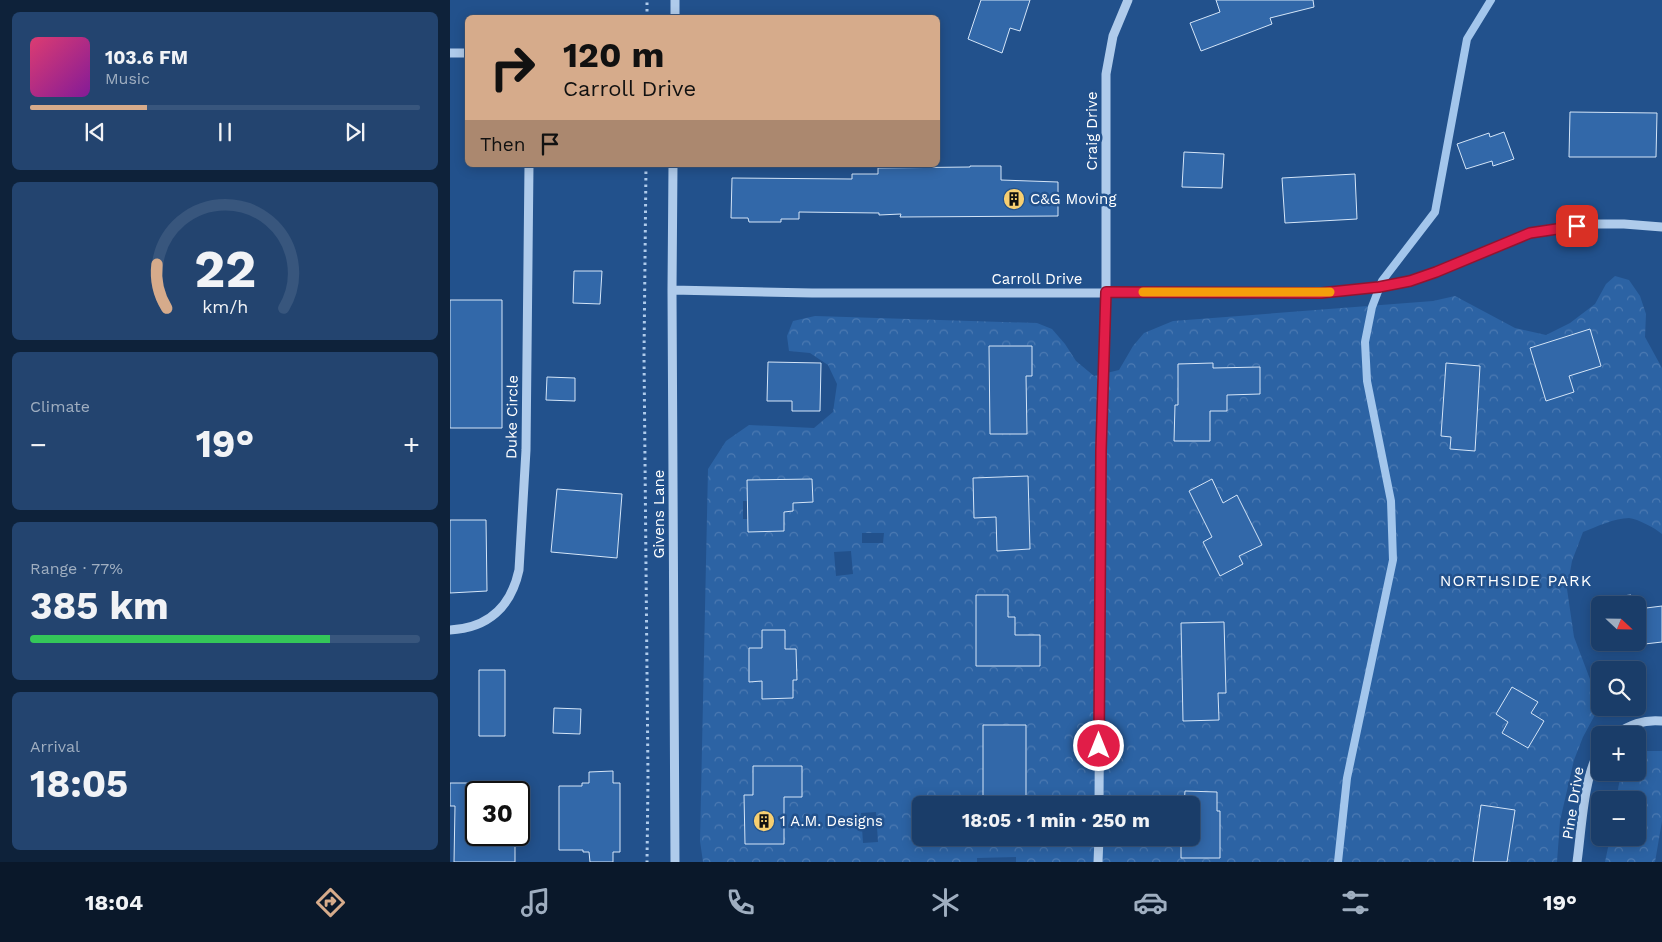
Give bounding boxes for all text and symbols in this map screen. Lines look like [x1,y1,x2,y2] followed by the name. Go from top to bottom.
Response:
[563,34,664,76] text: 120 m
[480,35,545,100] icon: right
[105,46,188,69] text: 103.6 FM
[105,69,150,88] text: Music
[563,76,696,101] text: Carroll Drive
[1083,91,1101,171] street label: Craig Drive
[81,118,109,146] icon: previous
[211,118,239,146] icon: pause
[341,118,369,146] icon: next
[536,130,564,158] icon: arrive
[480,133,526,156] text: Then
[1002,187,1026,211] building icon: C&G Moving
[1030,190,1116,208] place label: C&G Moving
[1556,205,1598,247] pin
[1563,212,1591,240] icon: arrive
[194,239,256,300] text: 22
[992,270,1082,288] street label: Carroll Drive
[202,296,248,317] text: km/h
[502,375,522,459] street label: Duke Circle
[30,397,90,416] text: Climate
[196,422,254,466] text: 19°
[30,428,47,461] text: −
[403,428,420,461] text: +
[650,469,668,559] street label: Givens Lane
[30,559,123,578] text: Range · 77%
[1440,571,1592,590] district label: NORTHSIDE PARK
[30,584,169,628] text: 385 km
[1591,596,1646,651] north arrow
[1591,596,1646,846] map controls
[1591,661,1646,716] button: search
[1072,719,1124,771] position arrow
[1591,726,1646,781] button: +
[30,737,80,756] text: Arrival
[30,762,128,806] text: 18:05
[1558,765,1588,841] street label: Pine Drive
[465,781,530,846] speed limit sign: 30
[1591,791,1646,846] button: −
[752,809,776,833] building icon: 1 A.M. Designs
[962,809,1150,832] text: 18:05 · 1 min · 250 m
[780,812,883,830] place label: 1 A.M. Designs
[313,885,348,920] icon: directions
[518,885,553,920] icon: music
[723,885,758,920] icon: phone
[928,885,963,920] icon: climate
[1133,885,1168,920] icon: car
[1338,885,1373,920] icon: filters
[85,890,143,915] text: 18:04
[1543,890,1577,915] text: 19°

